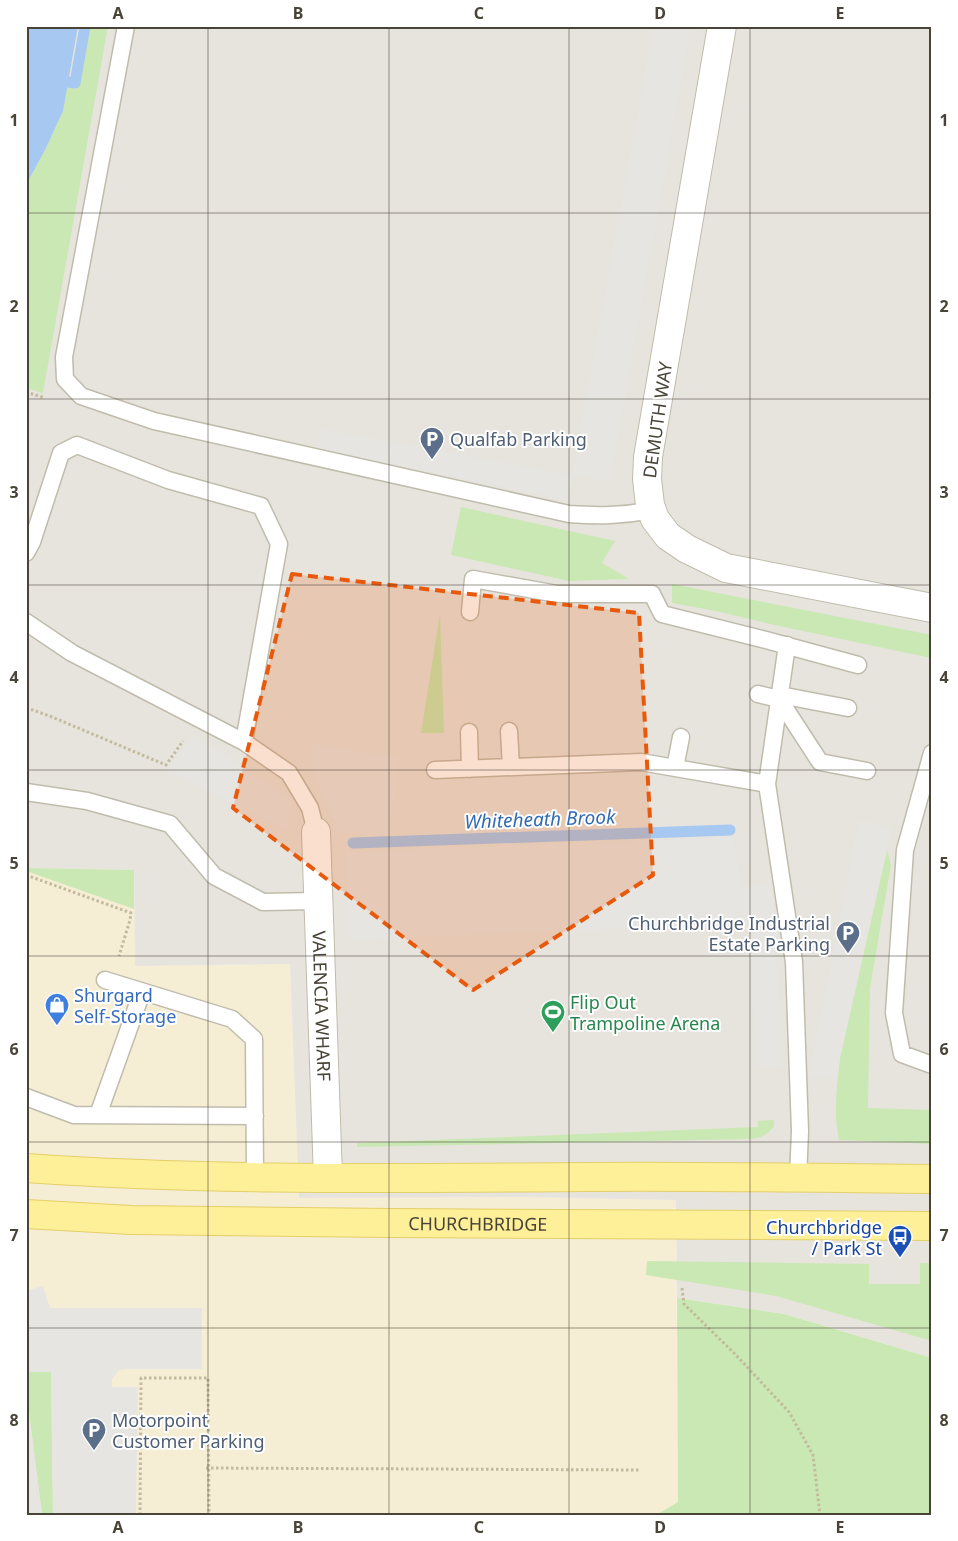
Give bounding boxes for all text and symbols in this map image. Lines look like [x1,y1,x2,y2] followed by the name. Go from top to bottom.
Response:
[112,2,124,24] text: A
[293,2,303,24] text: B
[474,2,484,24] text: C
[654,2,666,24] text: D
[836,2,845,24] text: E
[9,109,19,131] text: 1
[939,109,949,131] text: 1
[9,295,19,317] text: 2
[939,295,949,317] text: 2
[637,359,677,480] street label: DEMUTH WAY
[419,426,445,460] parking icon: Qualfab Parking
[450,427,587,451] place label: Qualfab Parking
[9,481,19,503] text: 3
[939,481,949,503] text: 3
[9,666,19,688] text: 4
[939,666,949,688] text: 4
[464,803,616,835] water label: Whiteheath Brook
[9,852,19,874] text: 5
[939,852,949,874] text: 5
[628,911,830,956] place label: Churchbridge Industrial Estate Parking
[835,920,861,954] parking icon: Churchbridge Industrial Estate Parking
[307,930,337,1082] street label: VALENCIA WHARF
[74,983,176,1028] place label: Shurgard Self-Storage
[570,990,720,1035] place label: Flip Out Trampoline Arena
[44,992,70,1026] shop icon: Shurgard Self-Storage
[540,999,566,1033] sports icon: Flip Out Trampoline Arena
[9,1038,19,1060] text: 6
[939,1038,949,1060] text: 6
[408,1211,547,1236] street label: CHURCHBRIDGE
[766,1215,882,1260] place label: Churchbridge / Park St
[9,1224,19,1246] text: 7
[887,1224,913,1258] bus stop icon: Churchbridge / Park St
[939,1224,949,1246] text: 7
[112,1408,264,1453] place label: Motorpoint Customer Parking
[9,1409,19,1431] text: 8
[939,1409,949,1431] text: 8
[81,1417,107,1451] parking icon: Motorpoint Customer Parking
[112,1516,124,1538] text: A
[293,1516,303,1538] text: B
[474,1516,484,1538] text: C
[654,1516,666,1538] text: D
[836,1516,845,1538] text: E

